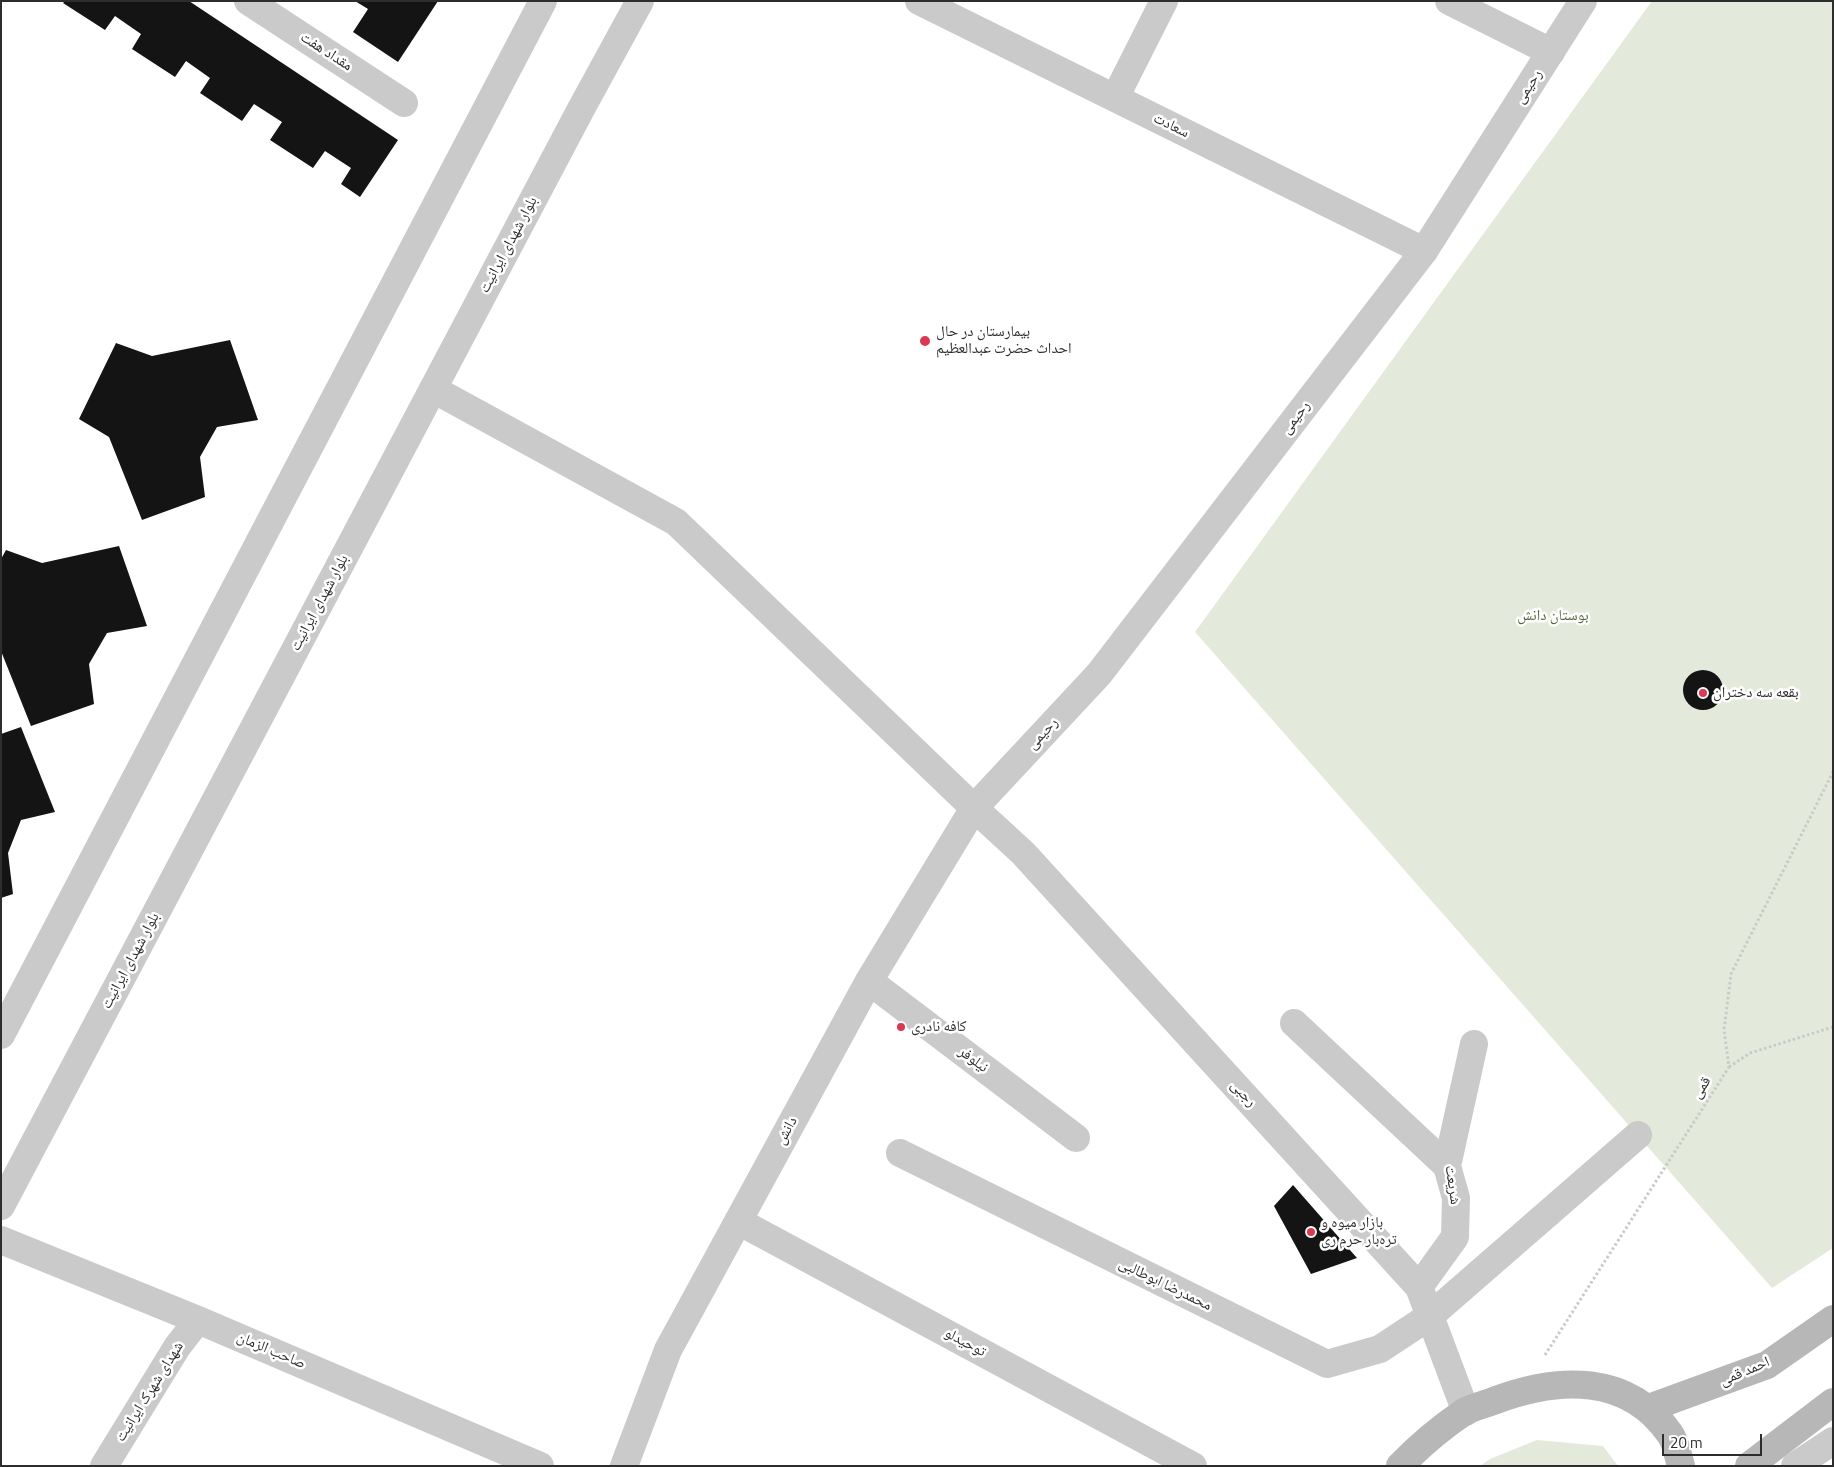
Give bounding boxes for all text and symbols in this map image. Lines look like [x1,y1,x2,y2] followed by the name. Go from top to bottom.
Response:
[297,29,355,75] street label: مقداد هفت
[1511,66,1547,108] street label: رحیمی
[1150,110,1192,142] street label: سعادت
[476,194,542,296] street label: بلوار شهدای ایرانیت
[936,323,1072,358] place label: بیمارستان در حال احداث حضرت عبدالعظیم
[918,334,932,348] marker: بیمارستان در حال احداث حضرت عبدالعظیم
[1278,398,1314,438] street label: رحیمی
[287,552,353,654] street label: بلوار شهدای ایرانیت
[1517,607,1589,625] park label: بوستان دانش
[1713,684,1799,702] place label: بقعه سه دختران
[1697,687,1709,699] marker: بقعه سه دختران
[1024,714,1062,754] street label: رحیمی
[98,910,164,1012] street label: بلوار شهدای ایرانیت
[911,1018,967,1036] place label: کافه نادری
[895,1021,907,1033] marker: کافه نادری
[955,1043,991,1077] street label: نیلوفر
[1688,1074,1716,1102] street label: قمی
[1226,1077,1260,1111] street label: رجبی
[772,1114,802,1148] street label: دانش
[1440,1164,1464,1206] street label: شریعت
[1321,1214,1397,1249] place label: بازار میوه و تره‌بار حرم ری
[1305,1226,1317,1238] marker: بازار میوه و تره‌بار حرم ری
[1116,1255,1214,1315] street label: محمدرضا ابوطالبی
[941,1325,989,1361] street label: توحیدلو
[234,1328,308,1374] street label: صاحب الزمان
[112,1339,188,1445] street label: شهدای شهرک ایرانیت
[1717,1353,1773,1391] street label: احمد قمی
[1664,1424,1764,1456] scale bar
[1670,1431,1703,1454] text: 20 m

